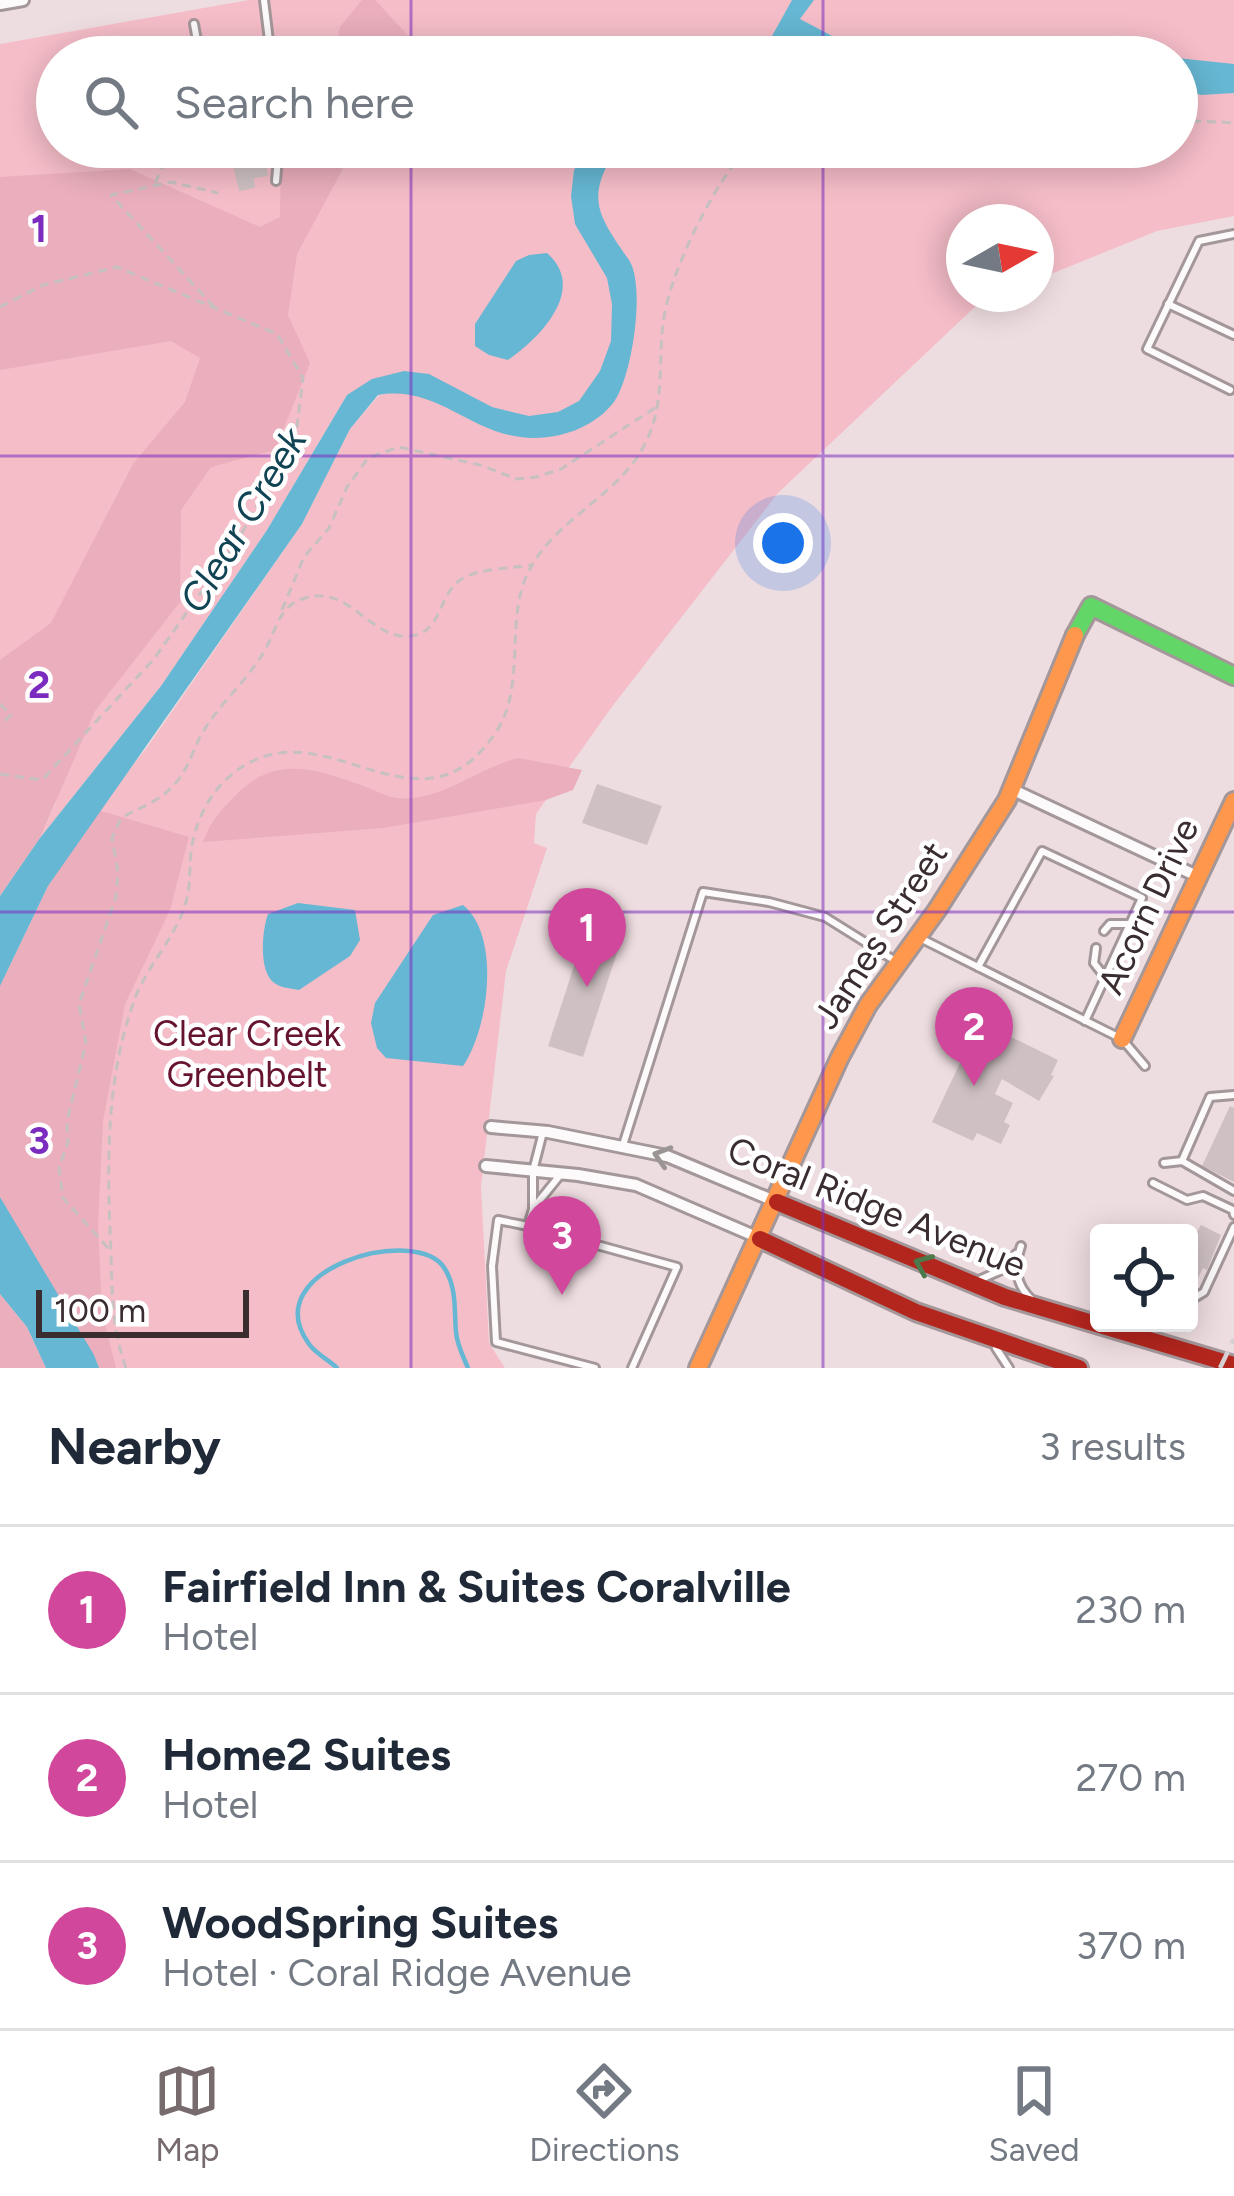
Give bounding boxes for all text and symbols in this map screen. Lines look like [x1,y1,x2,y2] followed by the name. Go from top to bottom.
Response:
[36,36,1198,168] search box
[78,69,144,135] icon: search
[174,75,414,129] text: Search here
[946,204,1054,312] north arrow
[31,205,47,252] text: 1
[170,418,317,621] water label: Clear Creek
[753,513,813,573] your location
[28,661,50,708] text: 2
[1089,811,1207,1001] street label: Acorn Drive
[804,834,956,1036] street label: James Street
[548,888,626,987] pin: 1
[935,987,1013,1086] pin: 2
[153,1012,341,1096] park label: Clear Creek Greenbelt
[28,1117,50,1164] text: 3
[722,1128,1032,1286] street label: Coral Ridge Avenue
[652,1145,673,1170] one-way arrow
[523,1196,601,1295] pin: 3
[1090,1224,1198,1332] map controls
[1090,1224,1198,1332] button: locate
[914,1254,935,1278] one-way arrow
[36,1284,249,1337] scale bar
[54,1291,146,1330] text: 100 m
[48,1416,221,1477] text: Nearby
[1039,1423,1186,1470] text: 3 results
[162,1559,791,1613] text: Fairfield Inn & Suites Coralville
[79,1586,95,1633] text: 1
[1075,1586,1186,1633] text: 230 m
[162,1613,258,1660] text: Hotel
[162,1727,451,1781] text: Home2 Suites
[76,1754,98,1801] text: 2
[1075,1754,1186,1801] text: 270 m
[162,1781,258,1828] text: Hotel
[162,1895,558,1949] text: WoodSpring Suites
[76,1922,98,1969] text: 3
[1076,1922,1186,1969] text: 370 m
[162,1949,632,1996] text: Hotel · Coral Ridge Avenue
[154,2058,220,2169] tab: Map
[529,2058,680,2169] tab: Directions
[989,2058,1080,2169] tab: Saved

